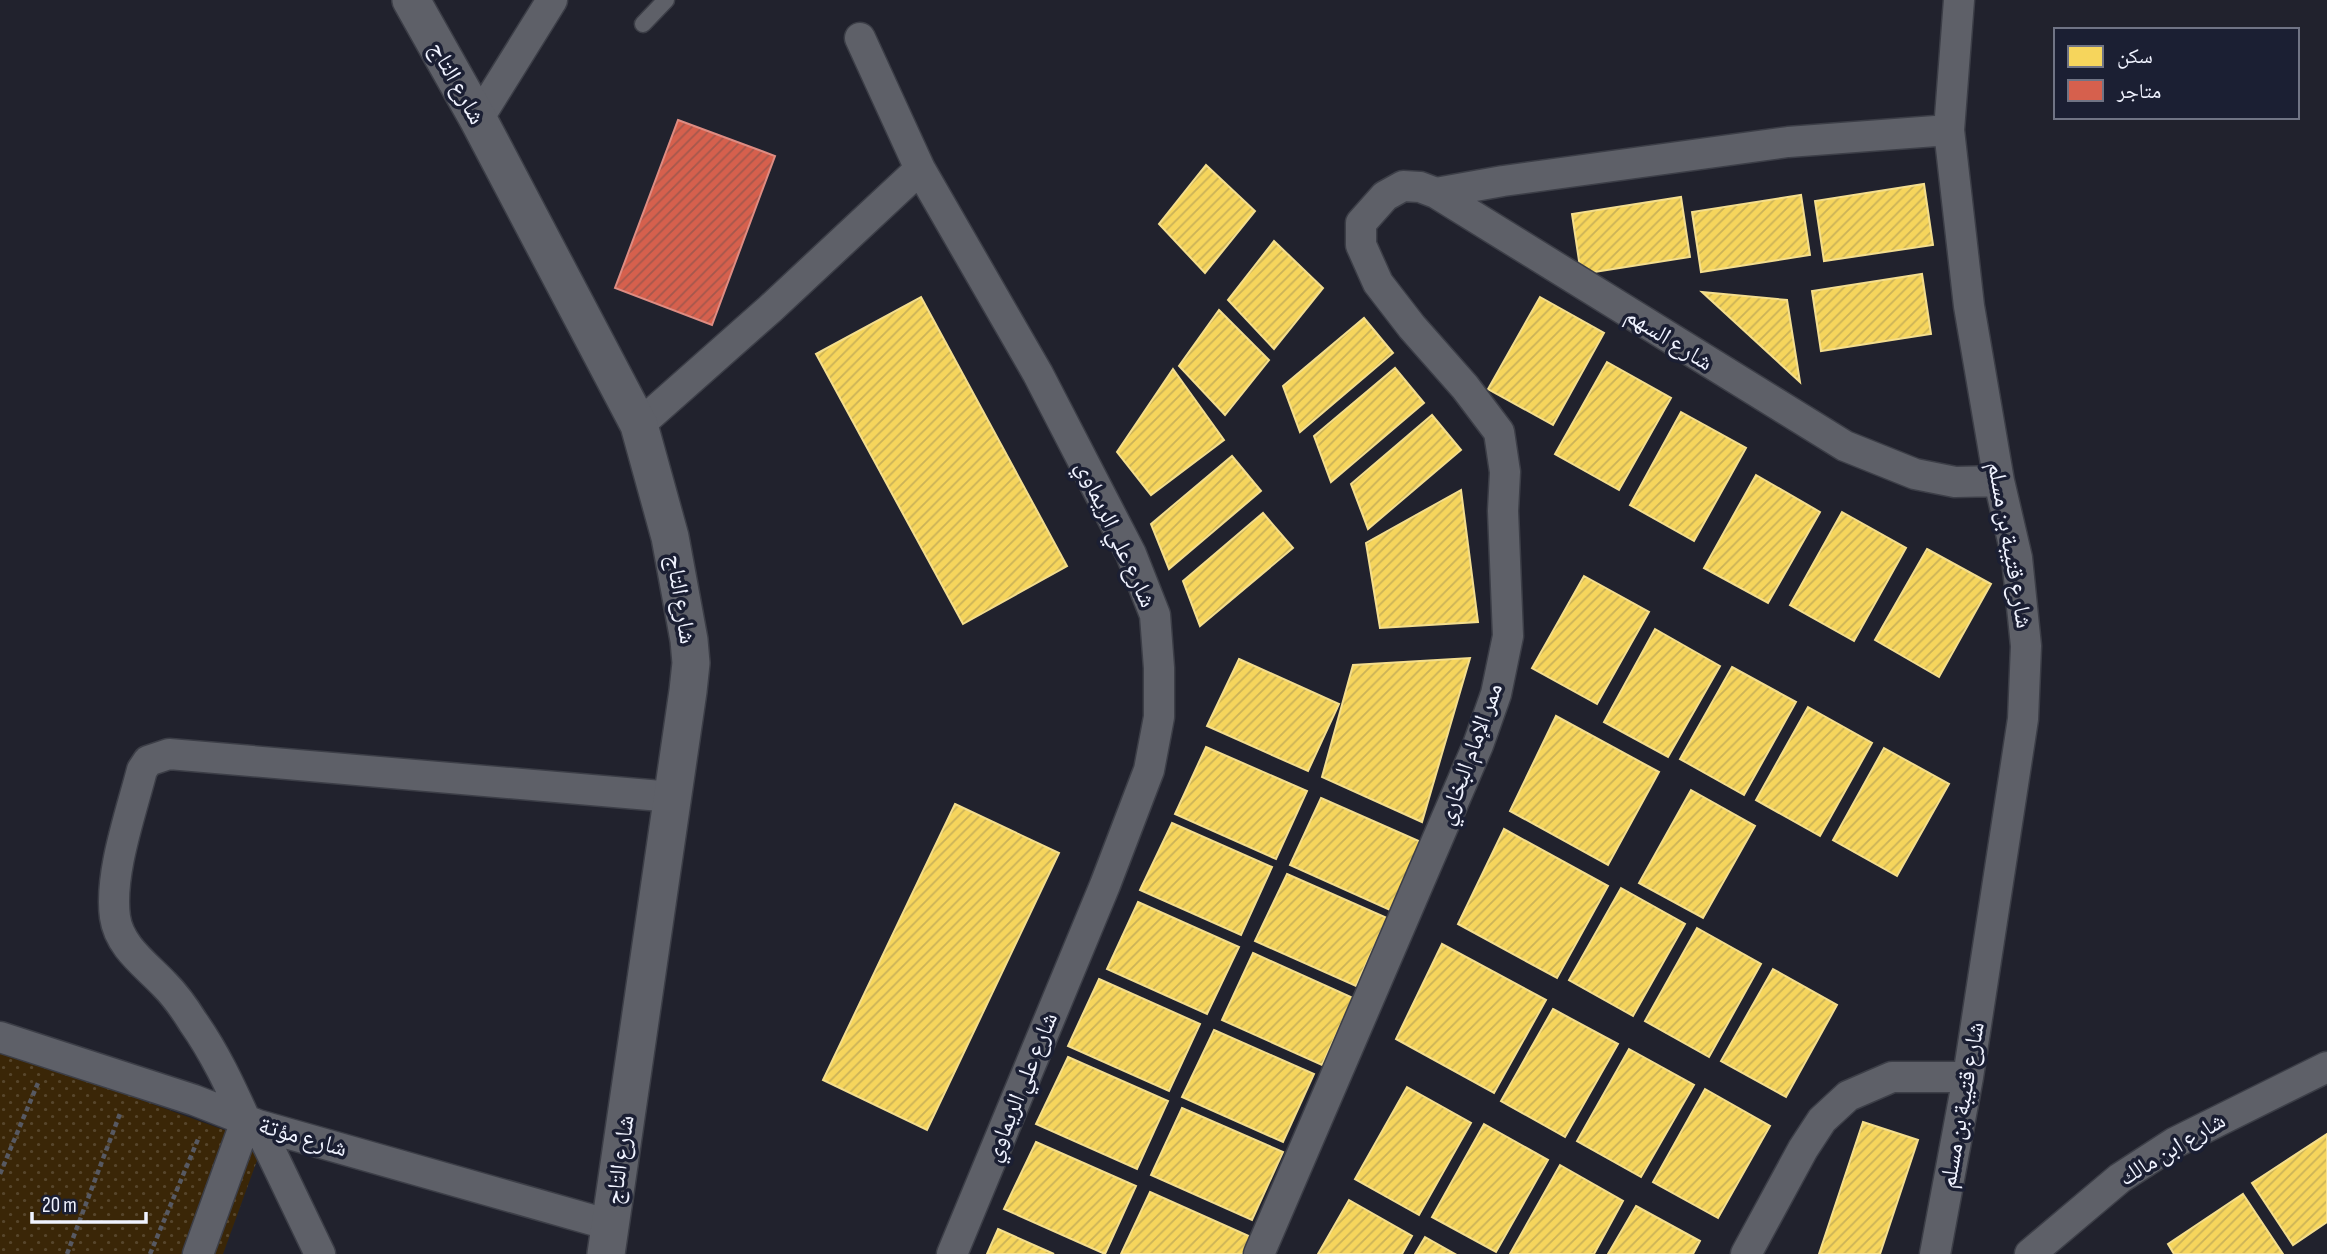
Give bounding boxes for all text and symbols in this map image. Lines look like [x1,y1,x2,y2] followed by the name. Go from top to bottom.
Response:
[2054,28,2299,119] legend
[422,37,492,129] street label: شارع التاج
[2117,44,2153,69] text: سكن
[2116,79,2161,104] text: متاجر
[1619,301,1718,378] street label: شارع السهم
[1066,456,1163,614] street label: شارع علي الريماوي
[1980,460,2039,631] street label: شارع قتيبة بن مسلم
[660,552,702,646] street label: شارع التاج
[1431,679,1513,830] street label: ممر الإمام البخاري
[978,1008,1068,1167] street label: شارع علي الريماوي
[1933,1020,1992,1191] street label: شارع قتيبة بن مسلم
[2113,1106,2231,1192] street label: شارع ابن مالك
[255,1111,351,1163] street label: شارع مؤتة
[599,1113,641,1207] street label: شارع التاج
[32,1180,145,1224] scale bar
[42,1193,77,1218] text: 20 m

